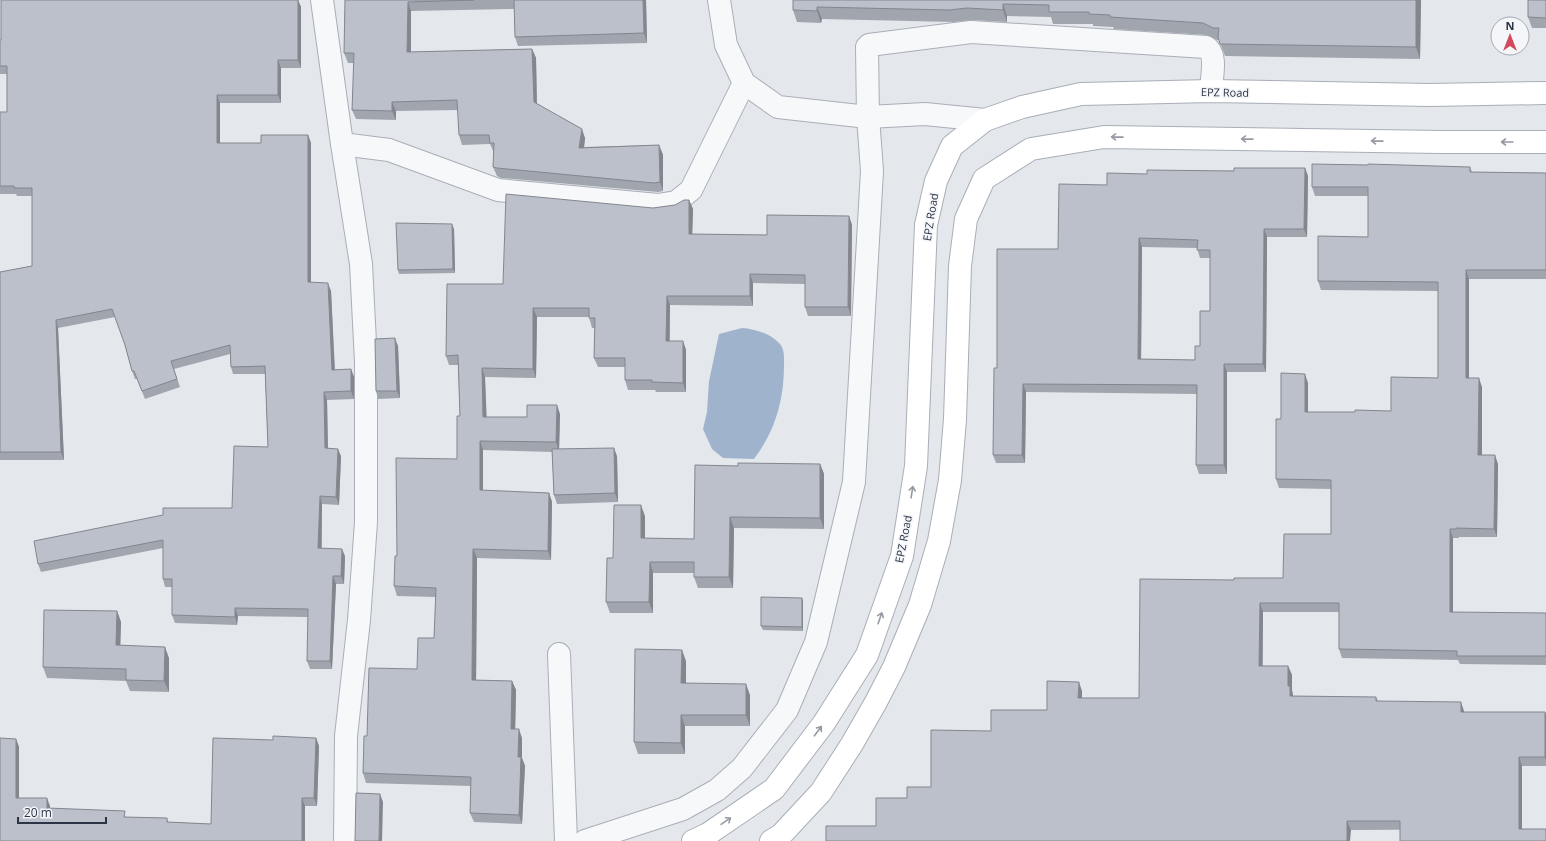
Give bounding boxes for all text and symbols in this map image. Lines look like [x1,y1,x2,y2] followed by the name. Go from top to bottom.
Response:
[1490,16,1530,56] north arrow
[1506,18,1514,33] text: N
[1201,84,1249,100] street label: EPZ Road
[1111,134,1124,141] one-way arrow
[1241,135,1254,143] one-way arrow
[1371,137,1384,145] one-way arrow
[1501,138,1514,146] one-way arrow
[919,192,941,242] street label: EPZ Road
[908,486,916,499] one-way arrow
[891,514,915,564] street label: EPZ Road
[877,611,884,624] one-way arrow
[813,726,822,737] one-way arrow
[18,799,106,825] scale bar
[24,804,52,821] text: 20 m
[721,817,732,825] one-way arrow

